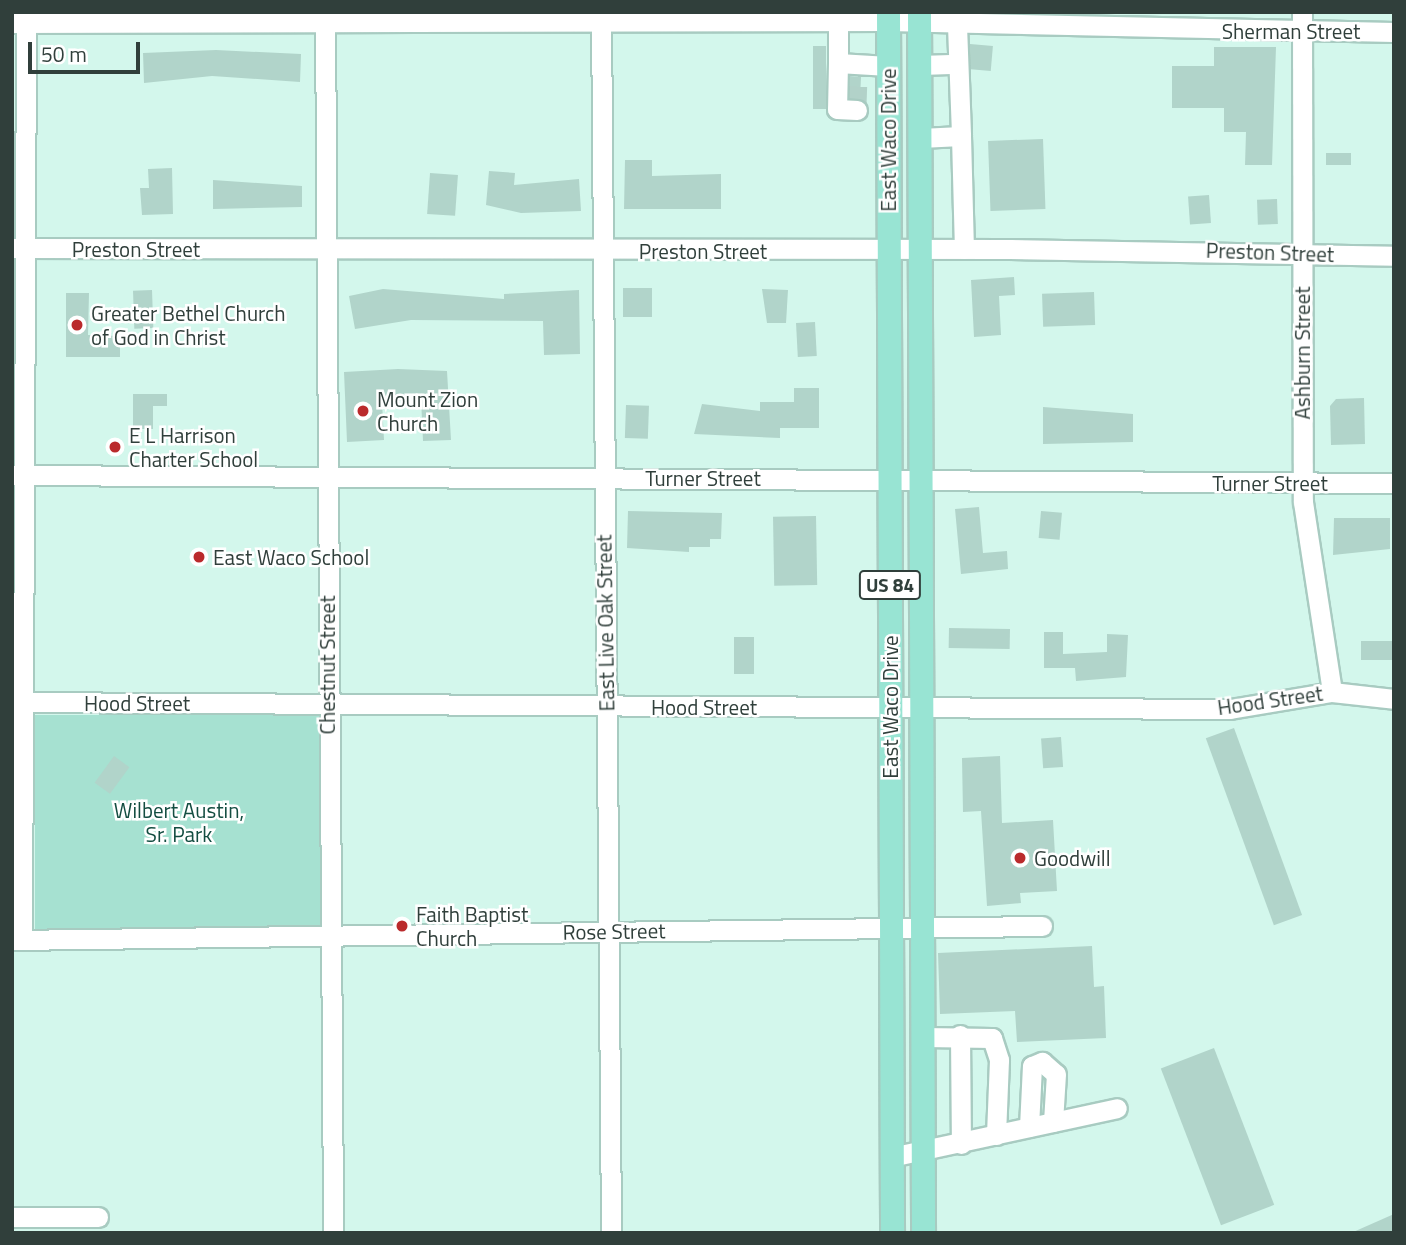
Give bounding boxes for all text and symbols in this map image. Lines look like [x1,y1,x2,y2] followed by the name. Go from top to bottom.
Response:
[1222,18,1360,44] street label: Sherman Street
[32,28,144,72] scale bar
[41,38,87,70] text: 50 m
[875,68,901,212] street label: East Waco Drive
[72,236,200,262] street label: Preston Street
[1205,237,1335,267] street label: Preston Street
[639,238,767,264] street label: Preston Street
[1289,286,1315,420] street label: Ashburn Street
[91,300,286,350] place label: Greater Bethel Church of God in Christ
[69,317,85,333] marker: Greater Bethel Church of God in Christ
[377,386,478,436] place label: Mount Zion Church
[355,403,371,419] marker: Mount Zion Church
[129,422,258,472] place label: E L Harrison Charter School
[107,439,123,455] marker: E L Harrison Charter School
[645,465,761,491] street label: Turner Street
[1212,470,1328,496] street label: Turner Street
[591,534,619,712] street label: East Live Oak Street
[213,544,369,570] place label: East Waco School
[191,549,207,565] marker: East Waco School
[858,570,922,600] road number: US 84
[314,596,340,734] street label: Chestnut Street
[877,635,903,779] street label: East Waco Drive
[1216,680,1324,720] street label: Hood Street
[84,690,190,716] street label: Hood Street
[651,694,757,720] street label: Hood Street
[114,797,244,847] park label: Wilbert Austin, Sr. Park
[1034,845,1111,871] place label: Goodwill
[1012,850,1028,866] marker: Goodwill
[416,901,528,951] place label: Faith Baptist Church
[394,918,410,934] marker: Faith Baptist Church
[562,918,666,944] street label: Rose Street

